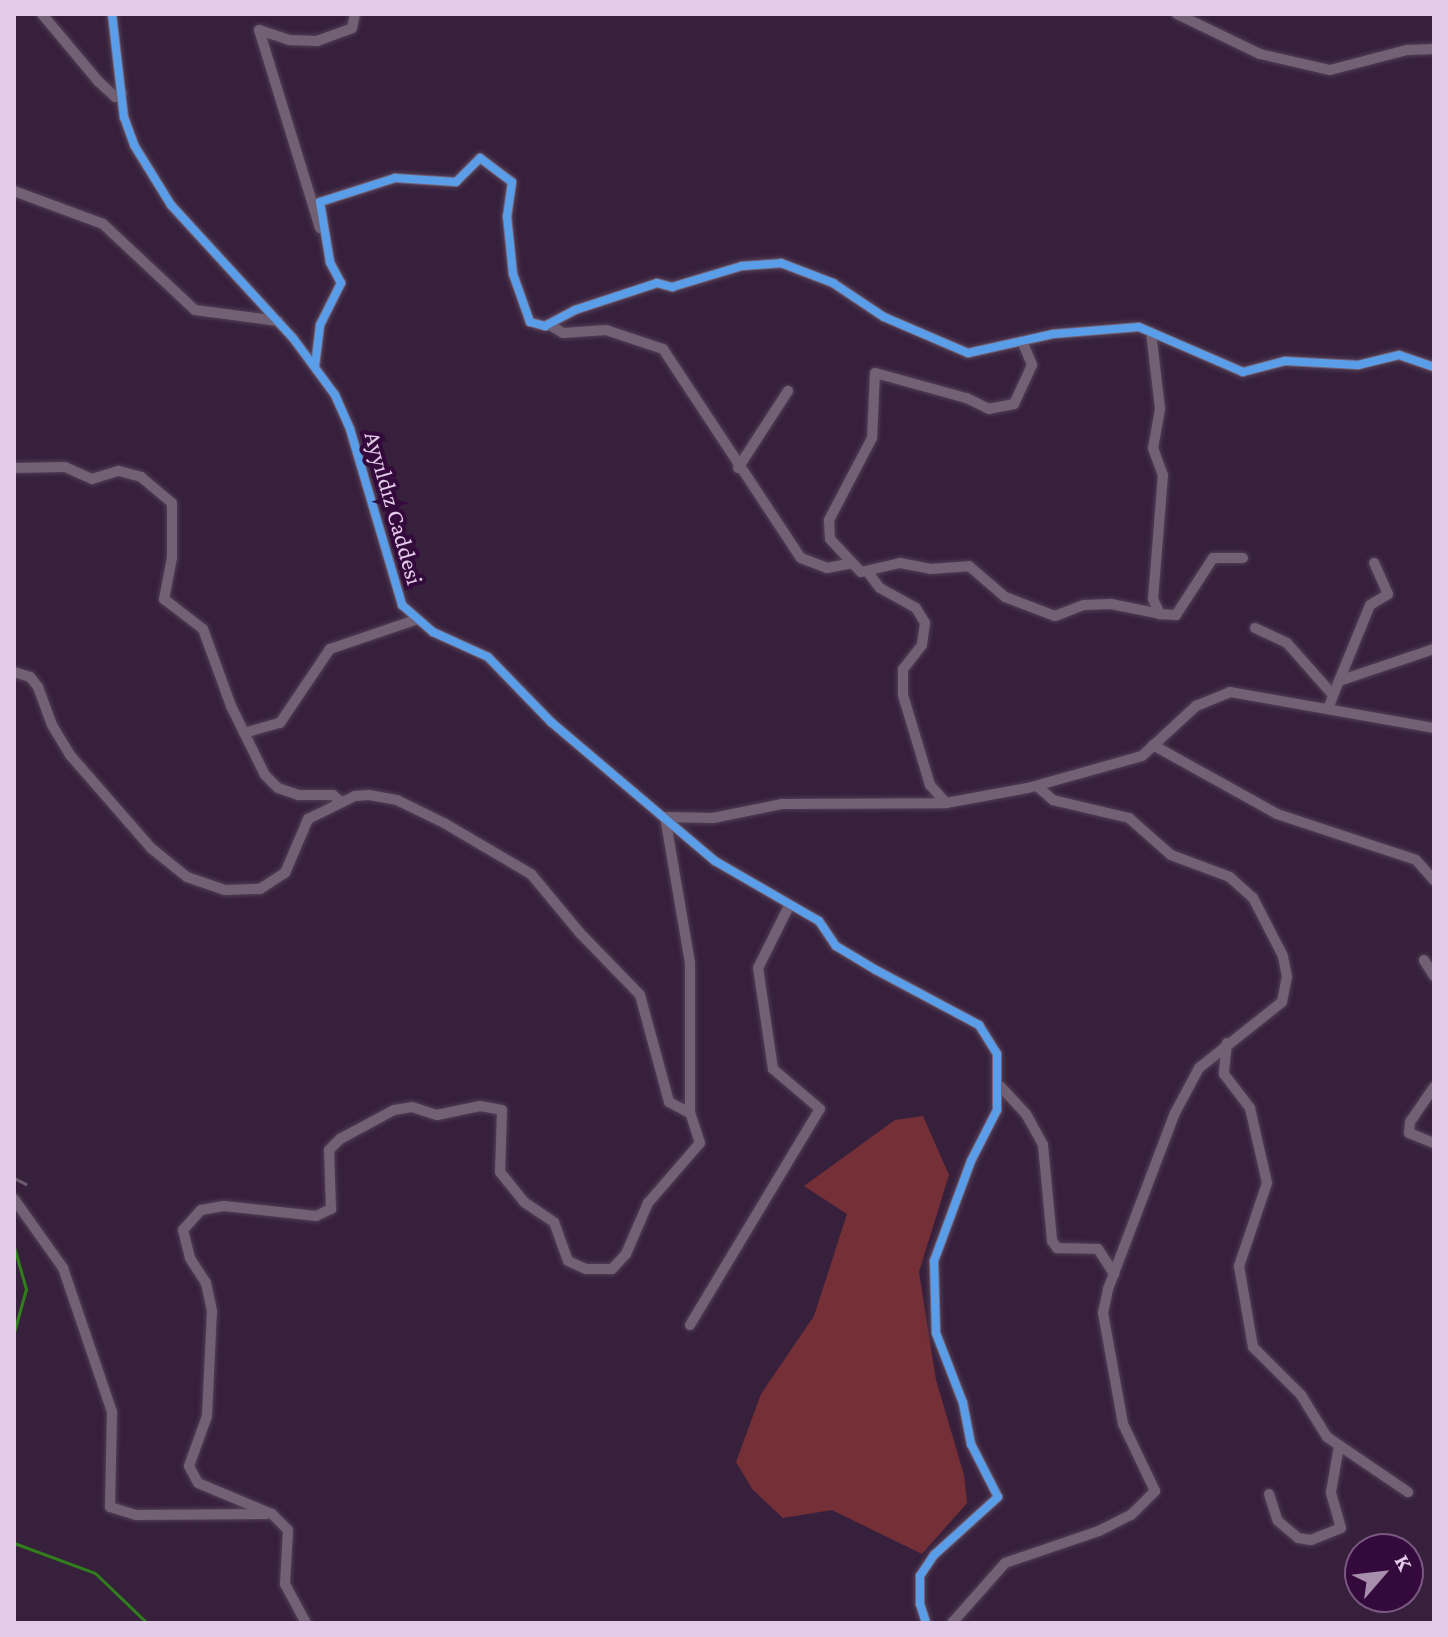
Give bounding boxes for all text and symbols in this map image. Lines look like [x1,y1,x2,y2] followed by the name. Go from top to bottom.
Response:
[358,428,430,588] street label: Ayyıldız Caddesi
[1344,1533,1424,1613] north arrow
[1390,1550,1418,1575] text: K

